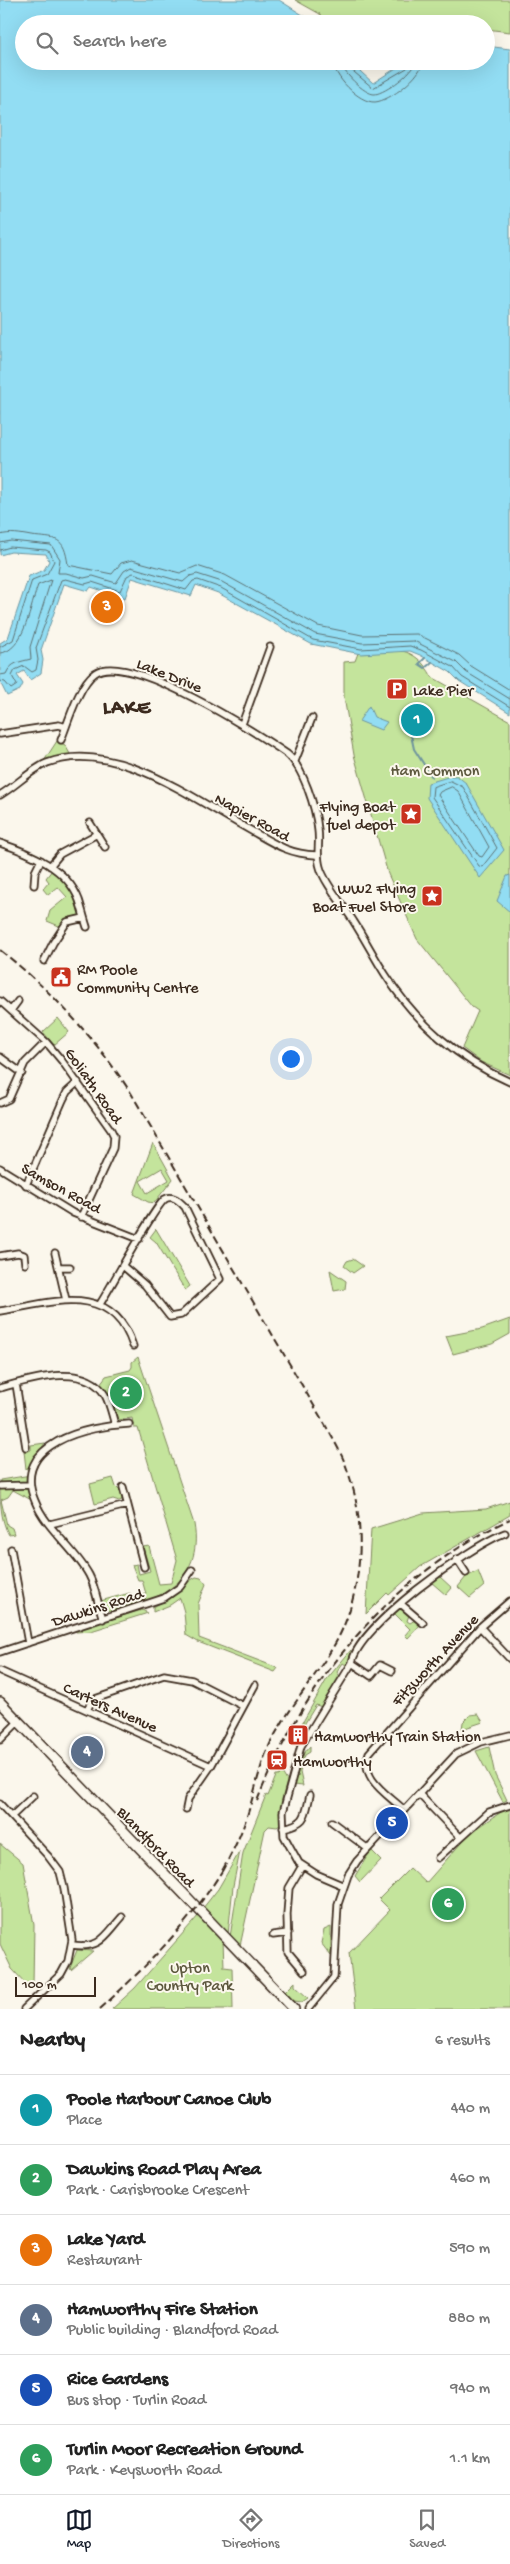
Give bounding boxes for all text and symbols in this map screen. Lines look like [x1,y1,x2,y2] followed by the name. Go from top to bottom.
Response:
[15,15,495,70] search box
[33,29,61,57] icon: search
[73,31,167,54] text: Search here
[91,588,123,626] pin: 3
[133,656,205,699] street label: Lake Drive
[385,677,409,701] parking icon: Lake Pier
[413,683,474,702] place label: Lake Pier
[103,697,152,722] district label: LAKE
[401,701,433,739] pin: 1
[391,763,480,782] park label: Ham Common
[210,791,294,848] street label: Napier Road
[319,799,396,836] place label: Flying Boat fuel depot
[399,802,423,826] place icon: Flying Boat fuel depot
[312,881,417,918] place label: WW2 Flying Boat Fuel Store
[420,884,444,908] place icon: WW2 Flying Boat Fuel Store
[77,962,199,999] place label: RM Poole Community Centre
[49,965,73,989] public building icon: RM Poole Community Centre
[59,1045,126,1130] street label: Goliath Road
[278,1046,304,1072] your location
[17,1160,105,1221] street label: Samson Road
[110,1374,142,1412] pin: 2
[49,1585,148,1633] street label: Dawkins Road
[388,1611,484,1712] street label: Fitzworth Avenue
[59,1680,160,1739] street label: Carters Avenue
[286,1723,310,1747] building icon: Hamworthy Train Station
[314,1729,481,1748] place label: Hamworthy Train Station
[71,1733,103,1771] pin: 4
[265,1748,289,1772] station icon: Hamworthy
[293,1754,372,1773] place label: Hamworthy
[111,1804,199,1894] street label: Blandford Road
[376,1804,408,1842] pin: 5
[432,1885,464,1923] pin: 6
[147,1960,235,1997] park label: Upton Country Park
[15,1974,96,1997] scale bar
[22,1977,57,1994] text: 100 m
[20,2029,85,2054] text: Nearby
[435,2032,490,2051] text: 6 results
[67,2089,271,2112] text: Poole Harbour Canoe Club
[33,2100,39,2119] text: 1
[451,2100,490,2119] text: 440 m
[67,2112,102,2131] text: Place
[67,2159,261,2182] text: Dawkins Road Play Area
[32,2170,40,2189] text: 2
[450,2170,490,2189] text: 460 m
[67,2182,249,2201] text: Park · Carisbrooke Crescent
[67,2229,145,2252] text: Lake Yard
[32,2240,40,2259] text: 3
[449,2240,490,2259] text: 590 m
[67,2252,141,2271] text: Restaurant
[67,2299,258,2322] text: Hamworthy Fire Station
[32,2310,40,2329] text: 4
[448,2310,490,2329] text: 880 m
[67,2322,278,2341] text: Public building · Blandford Road
[67,2369,168,2392] text: Rice Gardens
[32,2380,40,2399] text: 5
[450,2380,490,2399] text: 940 m
[67,2392,206,2411] text: Bus stop · Turlin Road
[67,2439,302,2462] text: Turlin Moor Recreation Ground
[32,2450,40,2469] text: 6
[450,2450,490,2469] text: 1.1 km
[67,2462,221,2481] text: Park · Keysworth Road
[65,2506,93,2553] tab: Map
[223,2506,280,2553] tab: Directions
[409,2506,445,2553] tab: Saved

